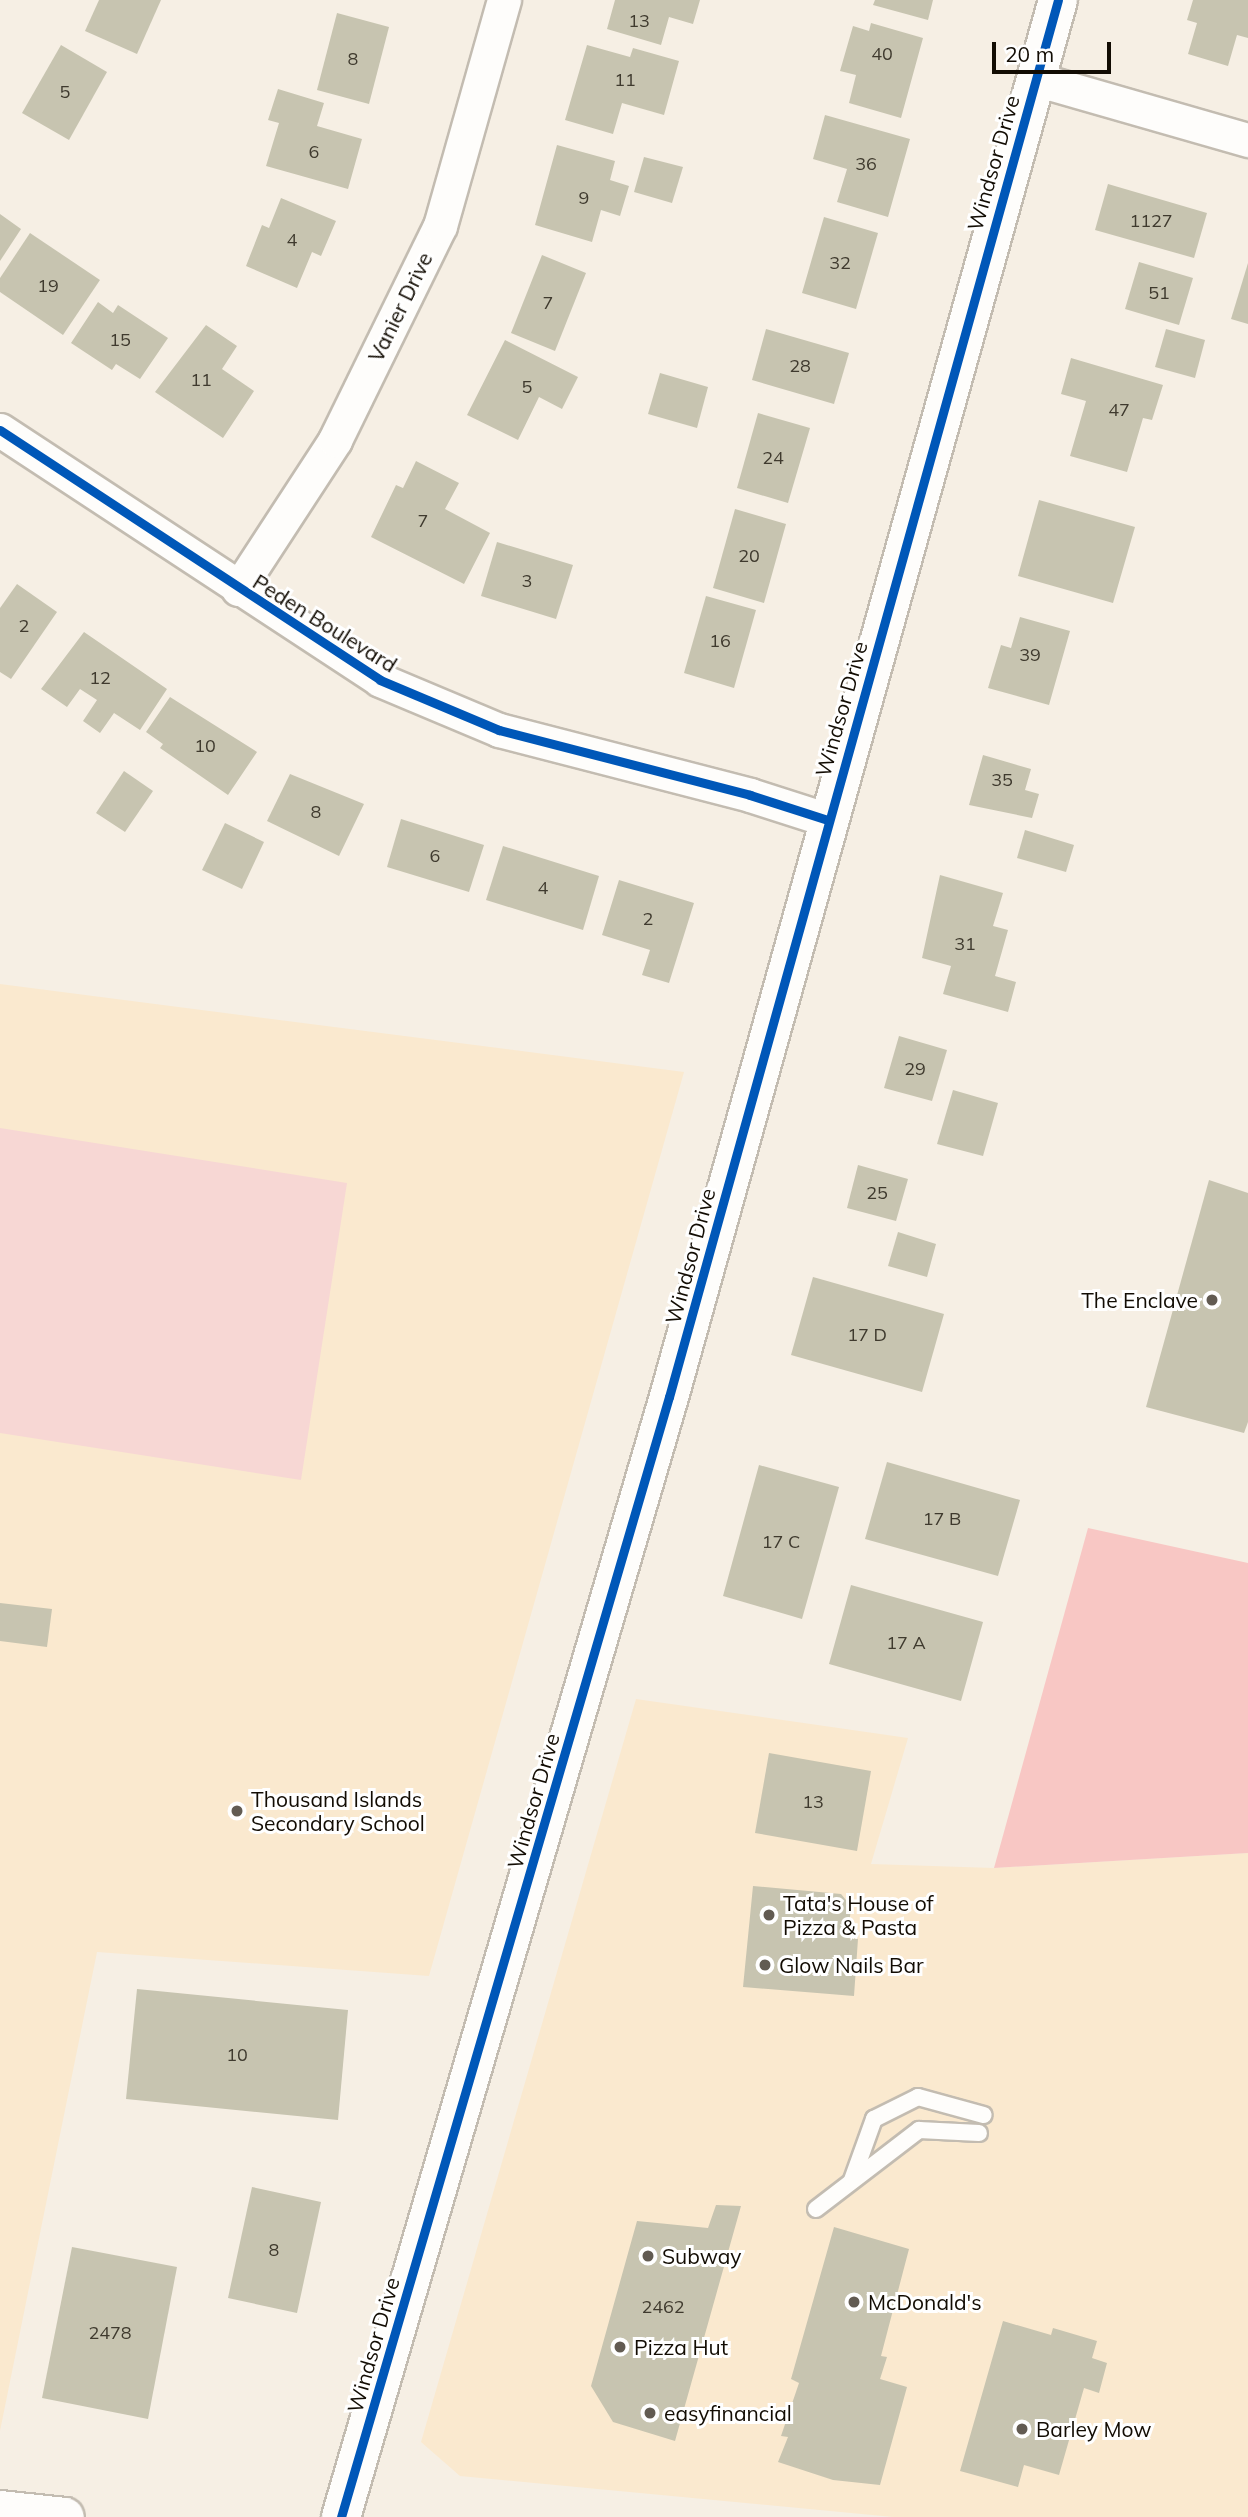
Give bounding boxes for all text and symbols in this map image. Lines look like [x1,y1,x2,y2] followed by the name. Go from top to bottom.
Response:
[628,10,650,32] house number: 13
[996,28,1115,72] scale bar
[1005,41,1054,67] text: 20 m
[871,43,893,65] house number: 40
[348,48,358,70] house number: 8
[614,69,636,91] house number: 11
[60,81,70,103] house number: 5
[962,92,1024,234] street label: Windsor Drive
[309,141,319,163] house number: 6
[855,153,877,175] house number: 36
[579,187,589,209] house number: 9
[1129,210,1173,232] house number: 1127
[287,229,297,251] house number: 4
[363,248,437,366] street label: Vanier Drive
[829,252,851,274] house number: 32
[37,275,59,297] house number: 19
[1148,282,1170,304] house number: 51
[543,292,553,314] house number: 7
[109,329,131,351] house number: 15
[789,355,811,377] house number: 28
[190,369,212,391] house number: 11
[522,376,532,398] house number: 5
[1108,399,1130,421] house number: 47
[762,447,784,469] house number: 24
[418,510,428,532] house number: 7
[738,545,760,567] house number: 20
[248,569,402,677] street label: Peden Boulevard
[522,570,532,592] house number: 3
[19,615,29,637] house number: 2
[709,630,731,652] house number: 16
[810,638,872,780] street label: Windsor Drive
[1019,644,1041,666] house number: 39
[89,667,111,689] house number: 12
[194,735,216,757] house number: 10
[991,769,1013,791] house number: 35
[311,801,321,823] house number: 8
[430,845,440,867] house number: 6
[538,877,548,899] house number: 4
[643,908,653,930] house number: 2
[954,933,976,955] house number: 31
[904,1058,926,1080] house number: 29
[866,1182,888,1204] house number: 25
[660,1185,720,1327] street label: Windsor Drive
[1081,1287,1198,1313] place label: The Enclave
[1204,1292,1220,1308] marker: The Enclave
[847,1324,887,1346] house number: 17 D
[923,1508,961,1530] house number: 17 B
[762,1531,800,1553] house number: 17 C
[886,1632,926,1654] house number: 17 A
[502,1730,564,1872] street label: Windsor Drive
[251,1786,425,1836] place label: Thousand Islands Secondary School
[802,1791,824,1813] house number: 13
[229,1803,245,1819] marker: Thousand Islands Secondary School
[783,1890,934,1940] place label: Tata's House of Pizza & Pasta
[761,1907,777,1923] marker: Tata's House of Pizza & Pasta
[779,1952,924,1978] place label: Glow Nails Bar
[757,1957,773,1973] marker: Glow Nails Bar
[226,2044,248,2066] house number: 10
[269,2239,279,2261] house number: 8
[662,2243,741,2269] place label: Subway
[640,2248,656,2264] marker: Subway
[342,2274,404,2416] street label: Windsor Drive
[868,2289,982,2315] place label: McDonald's
[846,2294,862,2310] marker: McDonald's
[641,2296,685,2318] house number: 2462
[88,2322,132,2344] house number: 2478
[634,2334,728,2360] place label: Pizza Hut
[612,2339,628,2355] marker: Pizza Hut
[664,2400,792,2426] place label: easyfinancial
[642,2405,658,2421] marker: easyfinancial
[1036,2416,1152,2442] place label: Barley Mow
[1014,2421,1030,2437] marker: Barley Mow

